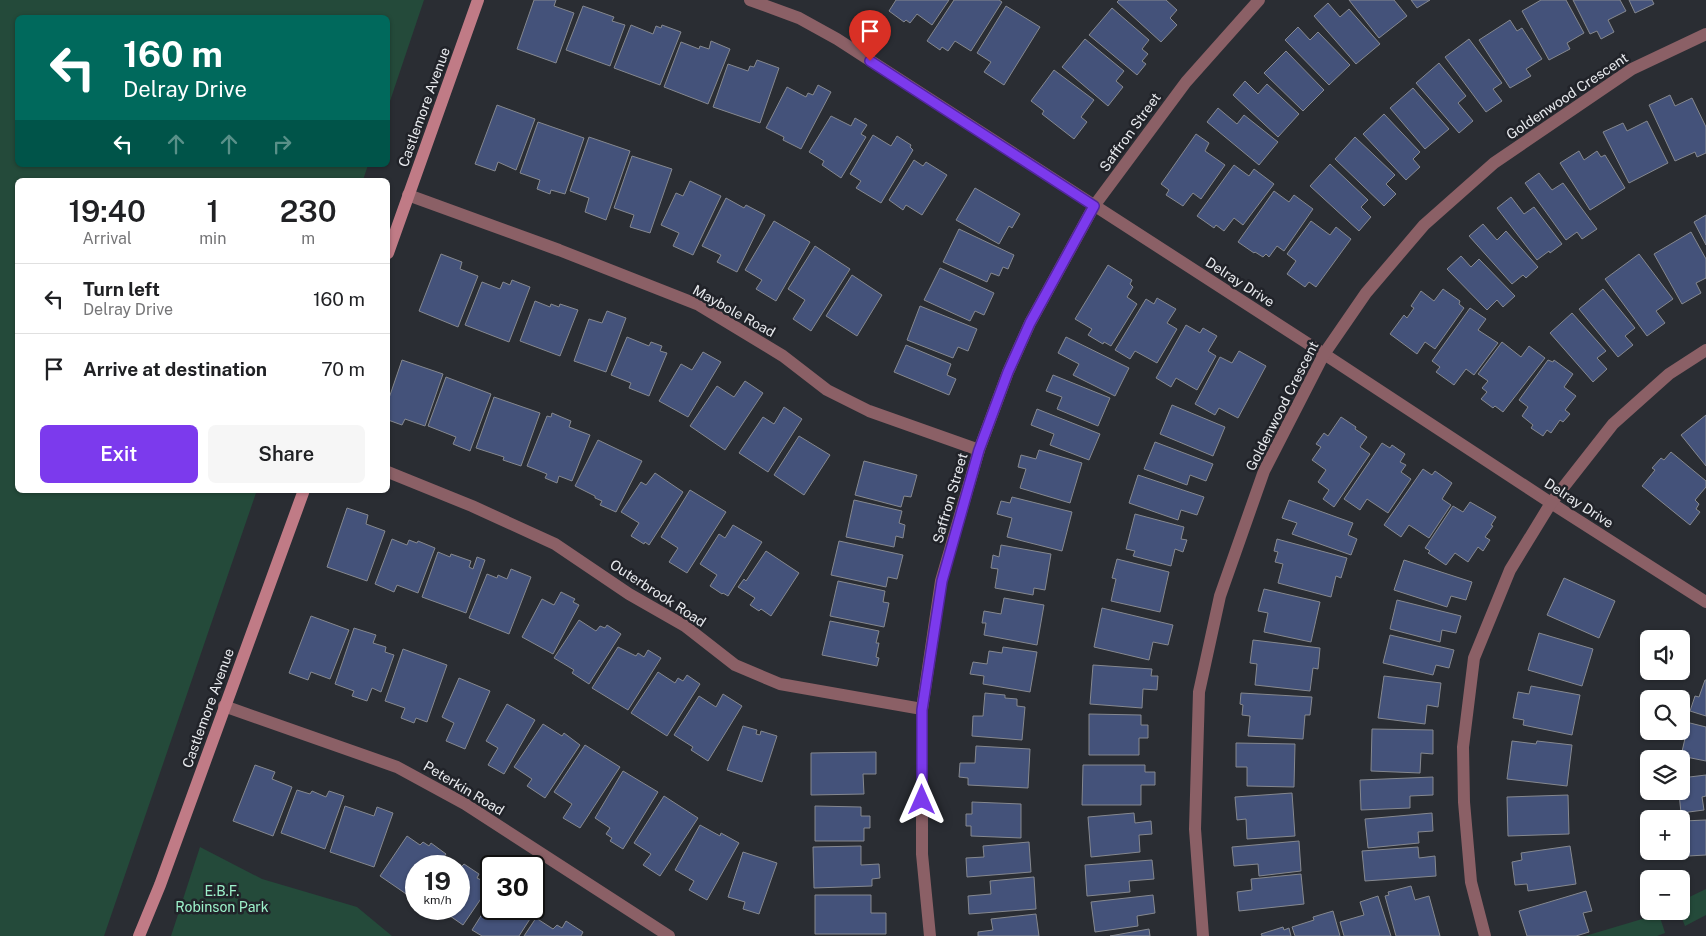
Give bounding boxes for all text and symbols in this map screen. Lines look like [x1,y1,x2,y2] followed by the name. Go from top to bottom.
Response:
[849,10,891,61] pin
[856,17,884,45] icon: arrive
[123,34,223,75] text: 160 m
[40,35,105,100] icon: left
[395,45,453,169] street label: Castlemore Avenue
[1503,49,1631,143] street label: Goldenwood Crescent
[123,76,247,102] text: Delray Drive
[1096,90,1164,174] street label: Saffron Street
[109,130,137,158] icon: left
[162,130,190,158] icon: ahead
[215,130,243,158] icon: ahead
[268,130,296,158] icon: right
[68,193,146,229] text: 19:40
[207,193,219,229] text: 1
[280,193,337,229] text: 230
[82,229,132,248] text: Arrival
[199,229,226,248] text: min
[301,229,315,248] text: m
[1203,254,1277,310] street label: Delray Drive
[83,278,160,300] text: Turn left
[690,282,778,340] street label: Maybole Road
[40,285,68,313] icon: left
[313,288,365,310] text: 160 m
[83,300,173,319] text: Delray Drive
[1242,339,1322,473] street label: Goldenwood Crescent
[40,355,68,383] icon: arrive
[83,358,267,380] text: Arrive at destination
[321,358,365,380] text: 70 m
[40,425,198,483] button: Exit
[208,425,365,483] button: Share
[929,451,971,545] street label: Saffron Street
[1542,475,1616,531] street label: Delray Drive
[607,556,709,630] street label: Outerbrook Road
[1640,630,1690,920] map controls
[1640,630,1690,680] button: sound
[179,646,237,770] street label: Castlemore Avenue
[1640,690,1690,740] button: search
[1640,750,1690,800] button: layers
[421,758,507,818] street label: Peterkin Road
[895,773,947,825] position arrow
[1640,810,1690,860] button: +
[480,855,545,920] speed limit sign: 30
[424,866,451,896] text: 19
[1640,870,1690,920] button: −
[175,883,269,915] park label: E.B.F. Robinson Park
[423,893,452,907] text: km/h

